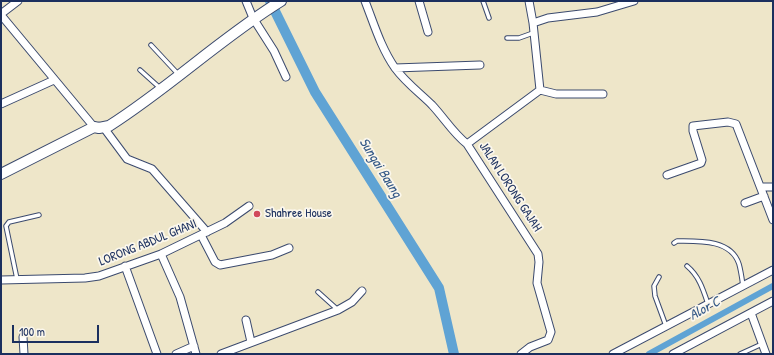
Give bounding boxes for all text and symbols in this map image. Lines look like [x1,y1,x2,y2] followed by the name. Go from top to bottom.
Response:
[355,135,405,201] water label: Sungai Baung
[475,139,545,235] street label: JALAN LORONG GAJAH
[265,206,332,222] place label: Shahree House
[252,209,262,219] marker: Shahree House
[97,216,199,270] street label: LORONG ABDUL GHANI
[687,294,723,324] water label: Alor C
[14,317,101,343] scale bar
[19,323,45,340] text: 100 m

